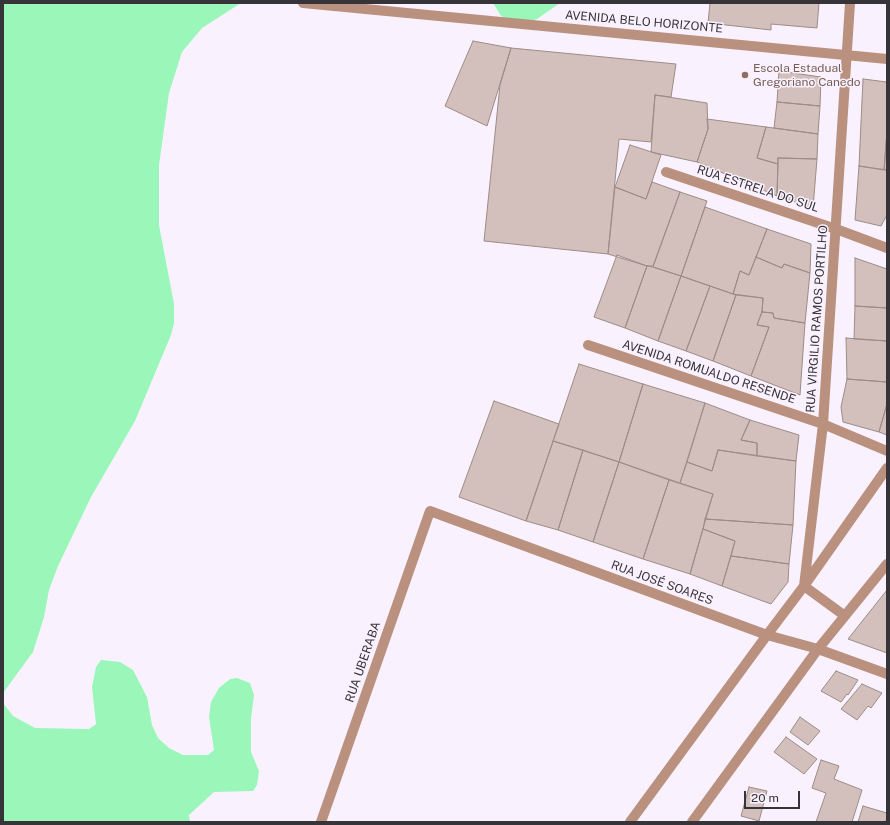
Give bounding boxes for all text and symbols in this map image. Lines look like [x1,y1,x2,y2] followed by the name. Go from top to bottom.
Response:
[565,8,723,36] street label: AVENIDA BELO HORIZONTE
[753,61,861,89] place label: Escola Estadual Gregoriano Canedo
[740,70,750,80] marker: Escola Estadual Gregoriano Canedo
[695,162,821,216] street label: RUA ESTRELA DO SUL
[803,225,831,413] street label: RUA VIRGILIO RAMOS PORTILHO
[621,337,797,407] street label: AVENIDA ROMUALDO RESENDE
[609,558,715,608] street label: RUA JOSÉ SOARES
[342,620,384,704] street label: RUA UBERABA
[746,783,802,809] scale bar
[751,791,779,805] text: 20 m

